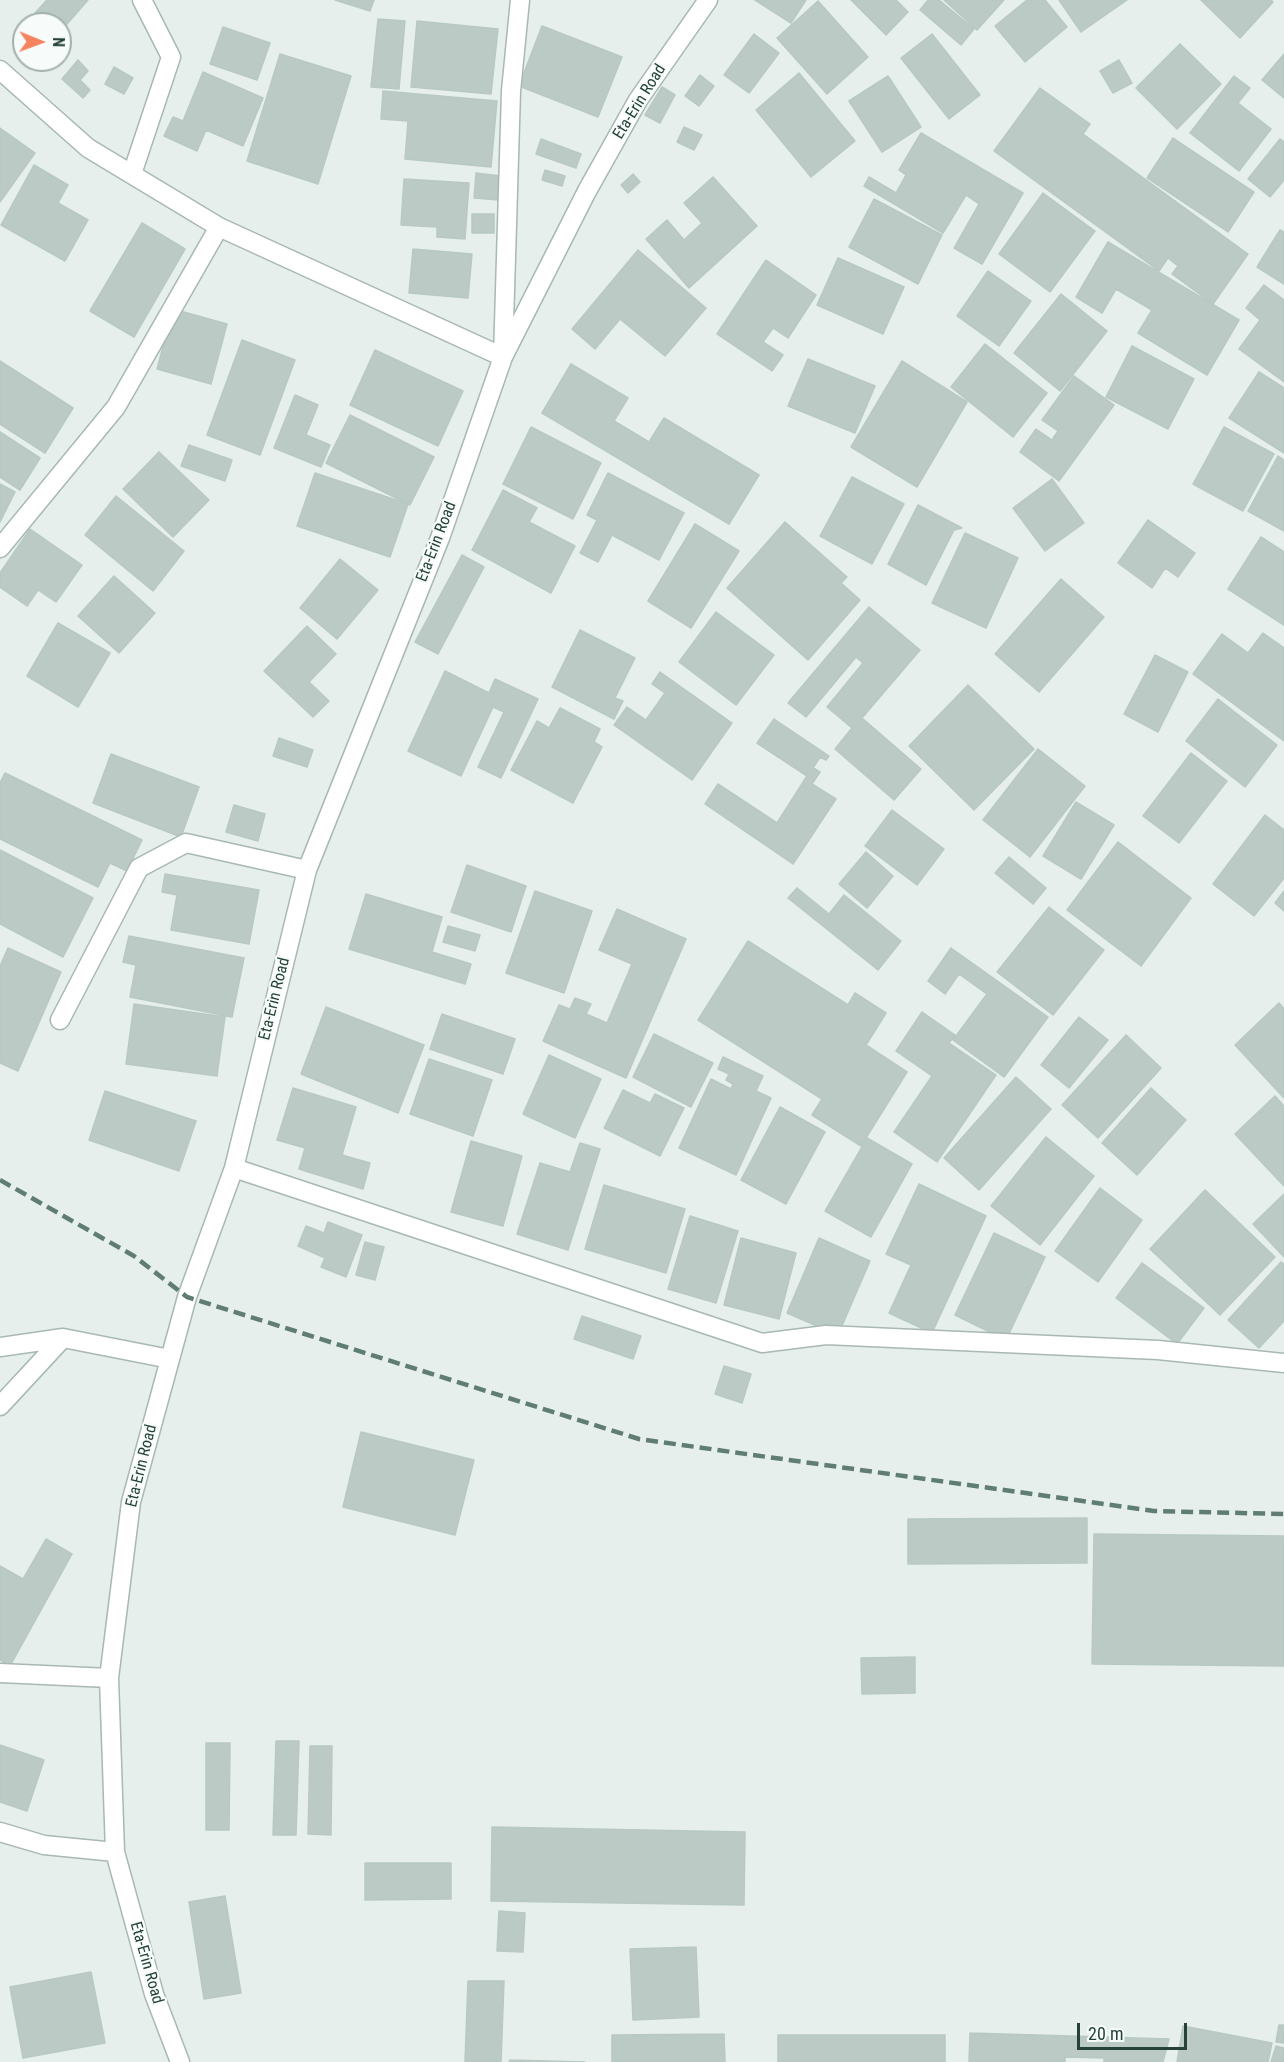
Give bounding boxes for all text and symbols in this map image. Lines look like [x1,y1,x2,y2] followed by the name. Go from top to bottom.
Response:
[12,12,72,72] north arrow
[49,37,68,47] text: N
[610,61,670,143] street label: Eta-Erin Road
[413,499,461,585] street label: Eta-Erin Road
[255,956,295,1042] street label: Eta-Erin Road
[122,1423,162,1509] street label: Eta-Erin Road
[125,1920,167,2006] street label: Eta-Erin Road
[1080,2011,1190,2049] scale bar
[1088,2023,1123,2044] text: 20 m

